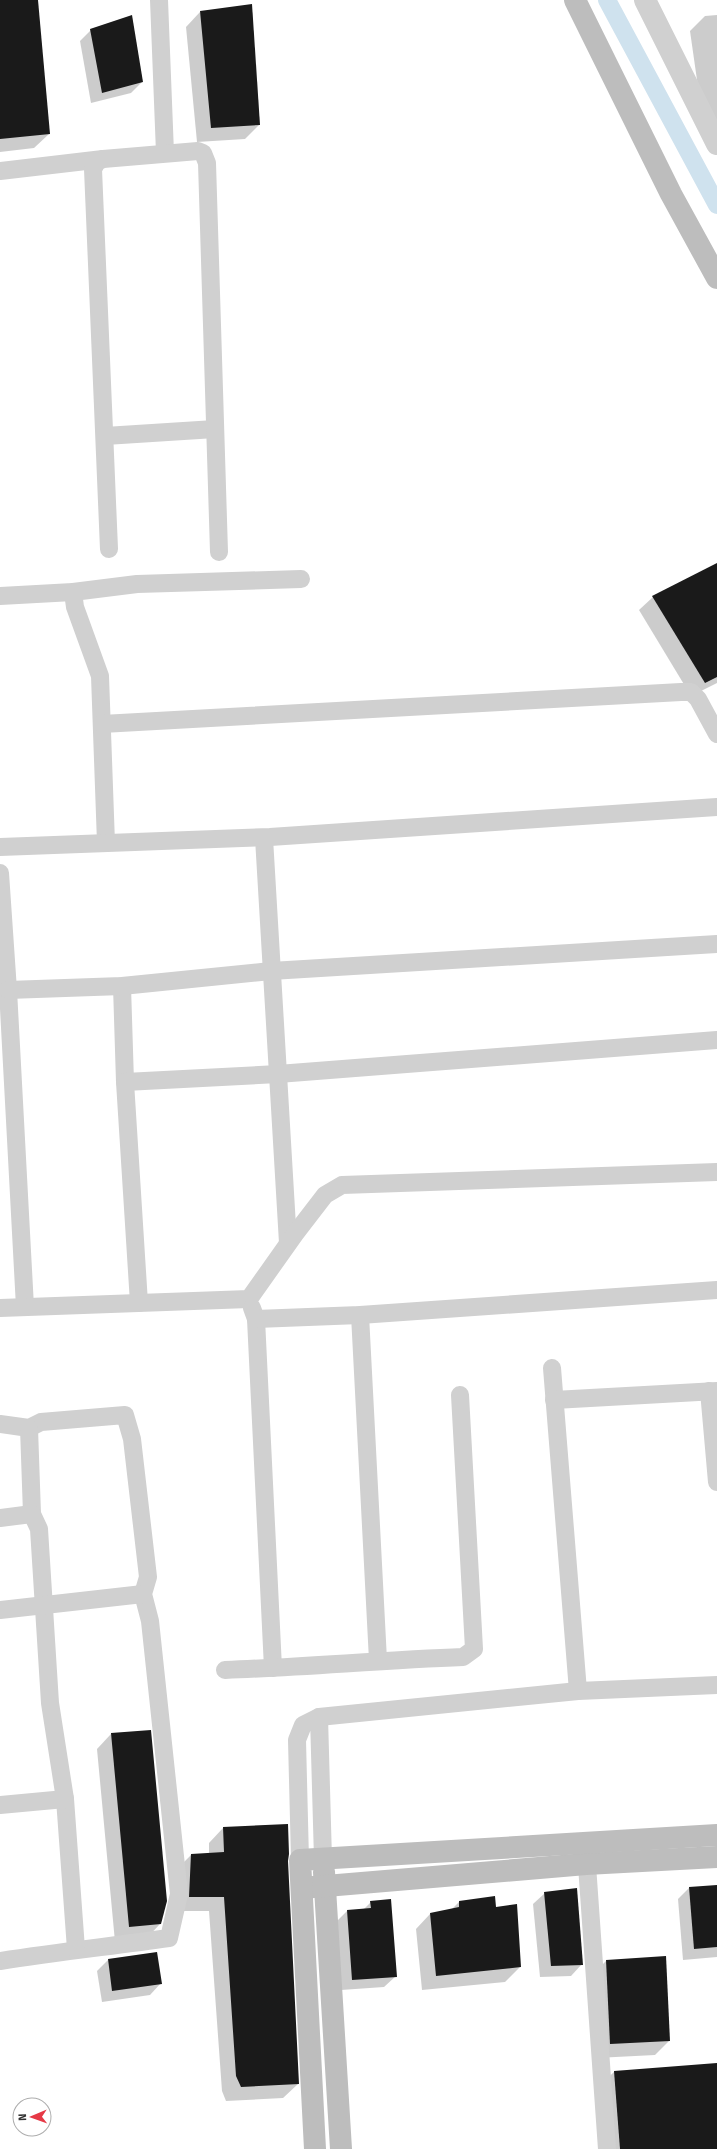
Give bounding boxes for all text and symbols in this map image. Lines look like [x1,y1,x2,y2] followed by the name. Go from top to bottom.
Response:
[12,2097,52,2137] north arrow
[16,2113,29,2121] text: N

